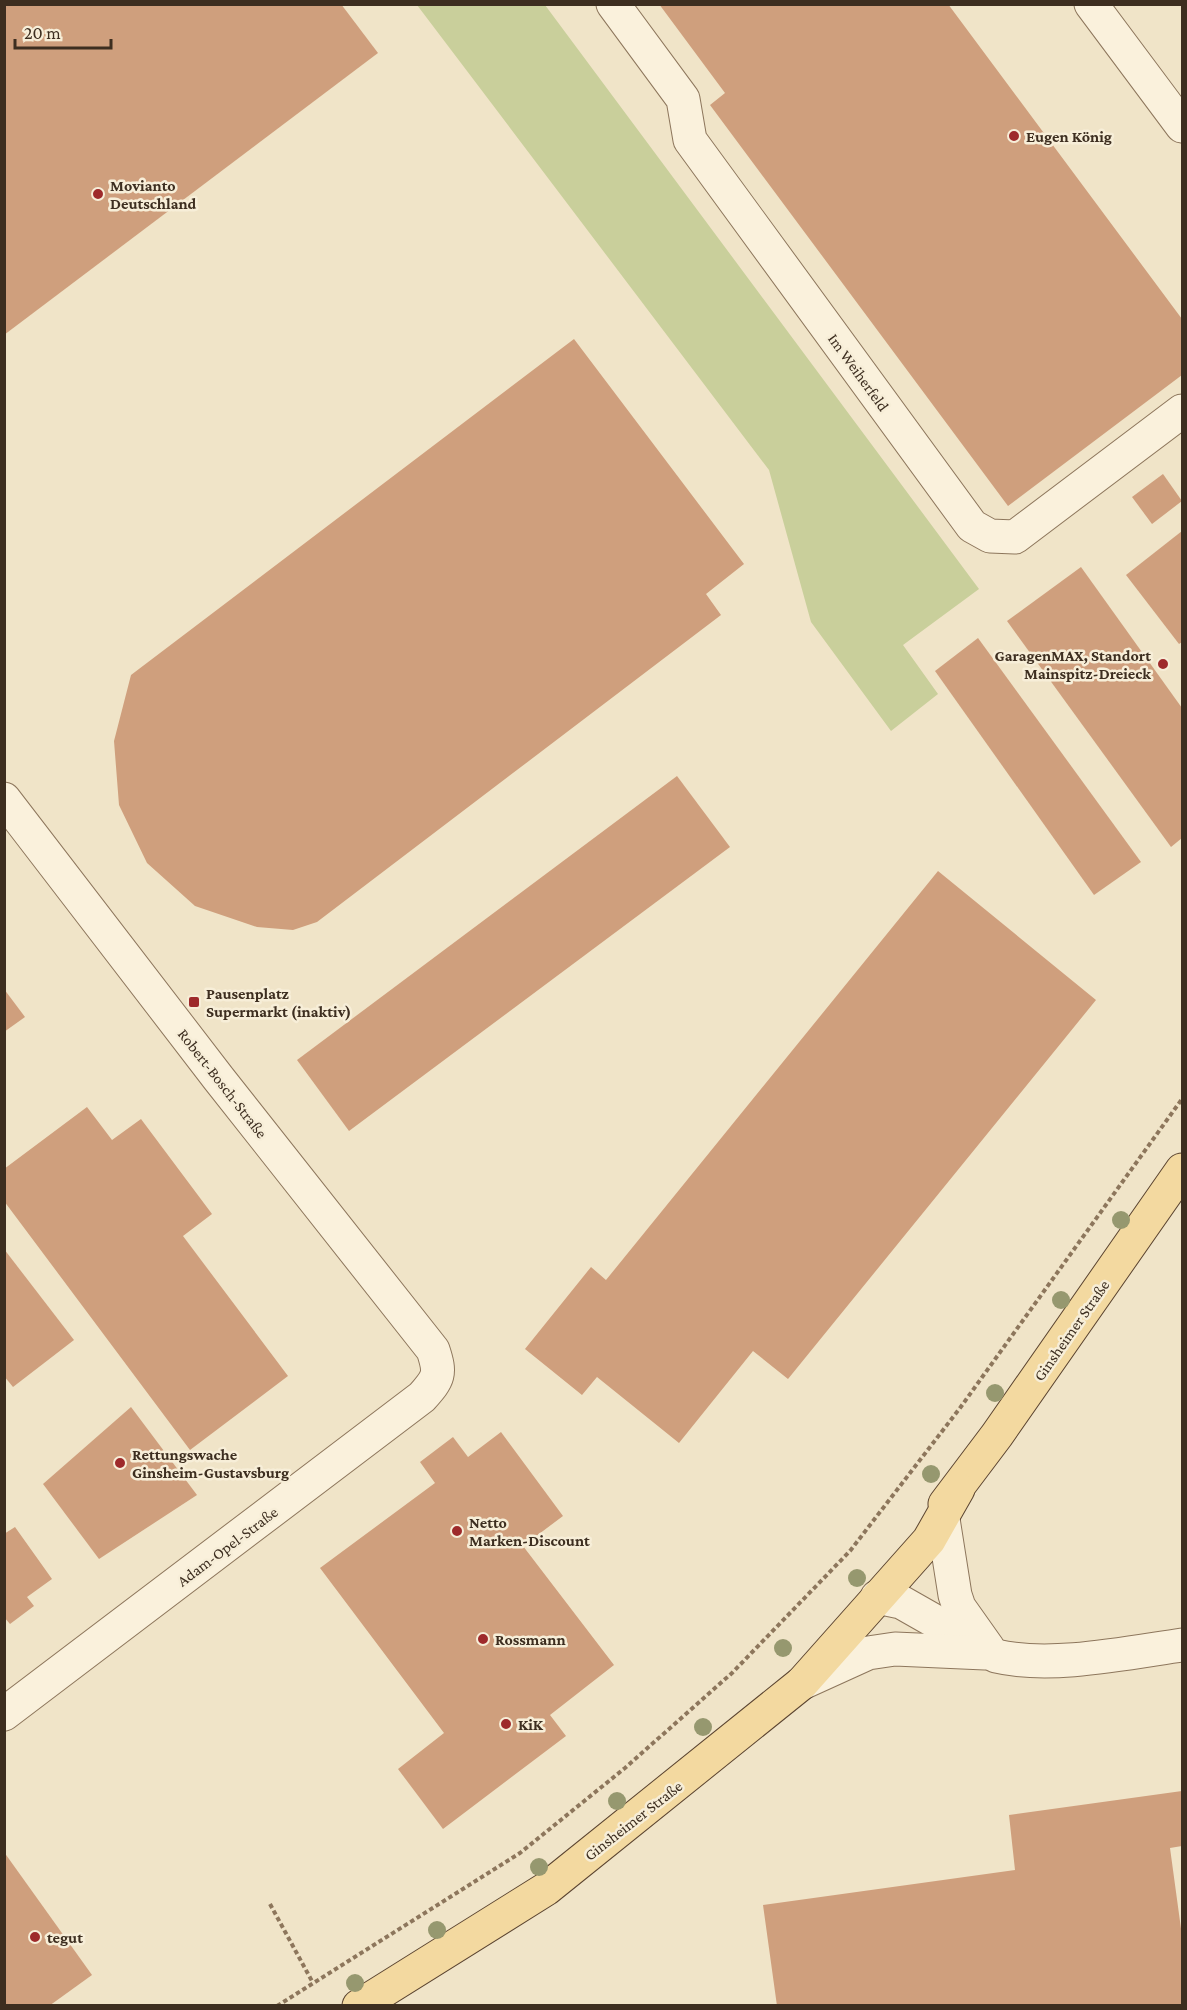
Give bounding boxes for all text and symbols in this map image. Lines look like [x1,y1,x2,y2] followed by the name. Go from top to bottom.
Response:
[15,12,111,50] scale bar
[24,23,61,43] text: 20 m
[1026,128,1112,145] place label: Eugen König
[1007,129,1021,143] marker: Eugen König
[110,177,197,212] place label: Movianto Deutschland
[91,187,105,201] marker: Movianto Deutschland
[825,330,893,415] street label: Im Weiherfeld
[994,647,1151,682] place label: GaragenMAX, Standort Mainspitz-Dreieck
[1156,657,1170,671] marker: GaragenMAX, Standort Mainspitz-Dreieck
[206,985,351,1021] place label: Pausenplatz Supermarkt (inaktiv)
[187,995,201,1009] marker: Pausenplatz Supermarkt (inaktiv)
[175,1025,271,1141] street label: Robert-Bosch-Straße
[1030,1277,1113,1384] street label: Ginsheimer Straße
[132,1446,289,1481] place label: Rettungswache Ginsheim-Gustavsburg
[113,1456,127,1470] marker: Rettungswache Ginsheim-Gustavsburg
[174,1503,281,1591] street label: Adam-Opel-Straße
[469,1514,590,1549] place label: Netto Marken-Discount
[450,1524,464,1538] marker: Netto Marken-Discount
[495,1631,566,1648] place label: Rossmann
[476,1632,490,1646] marker: Rossmann
[518,1716,544,1733] place label: KiK
[499,1717,513,1731] marker: KiK
[581,1777,685,1864] street label: Ginsheimer Straße
[47,1929,83,1946] place label: tegut
[28,1930,42,1944] marker: tegut

